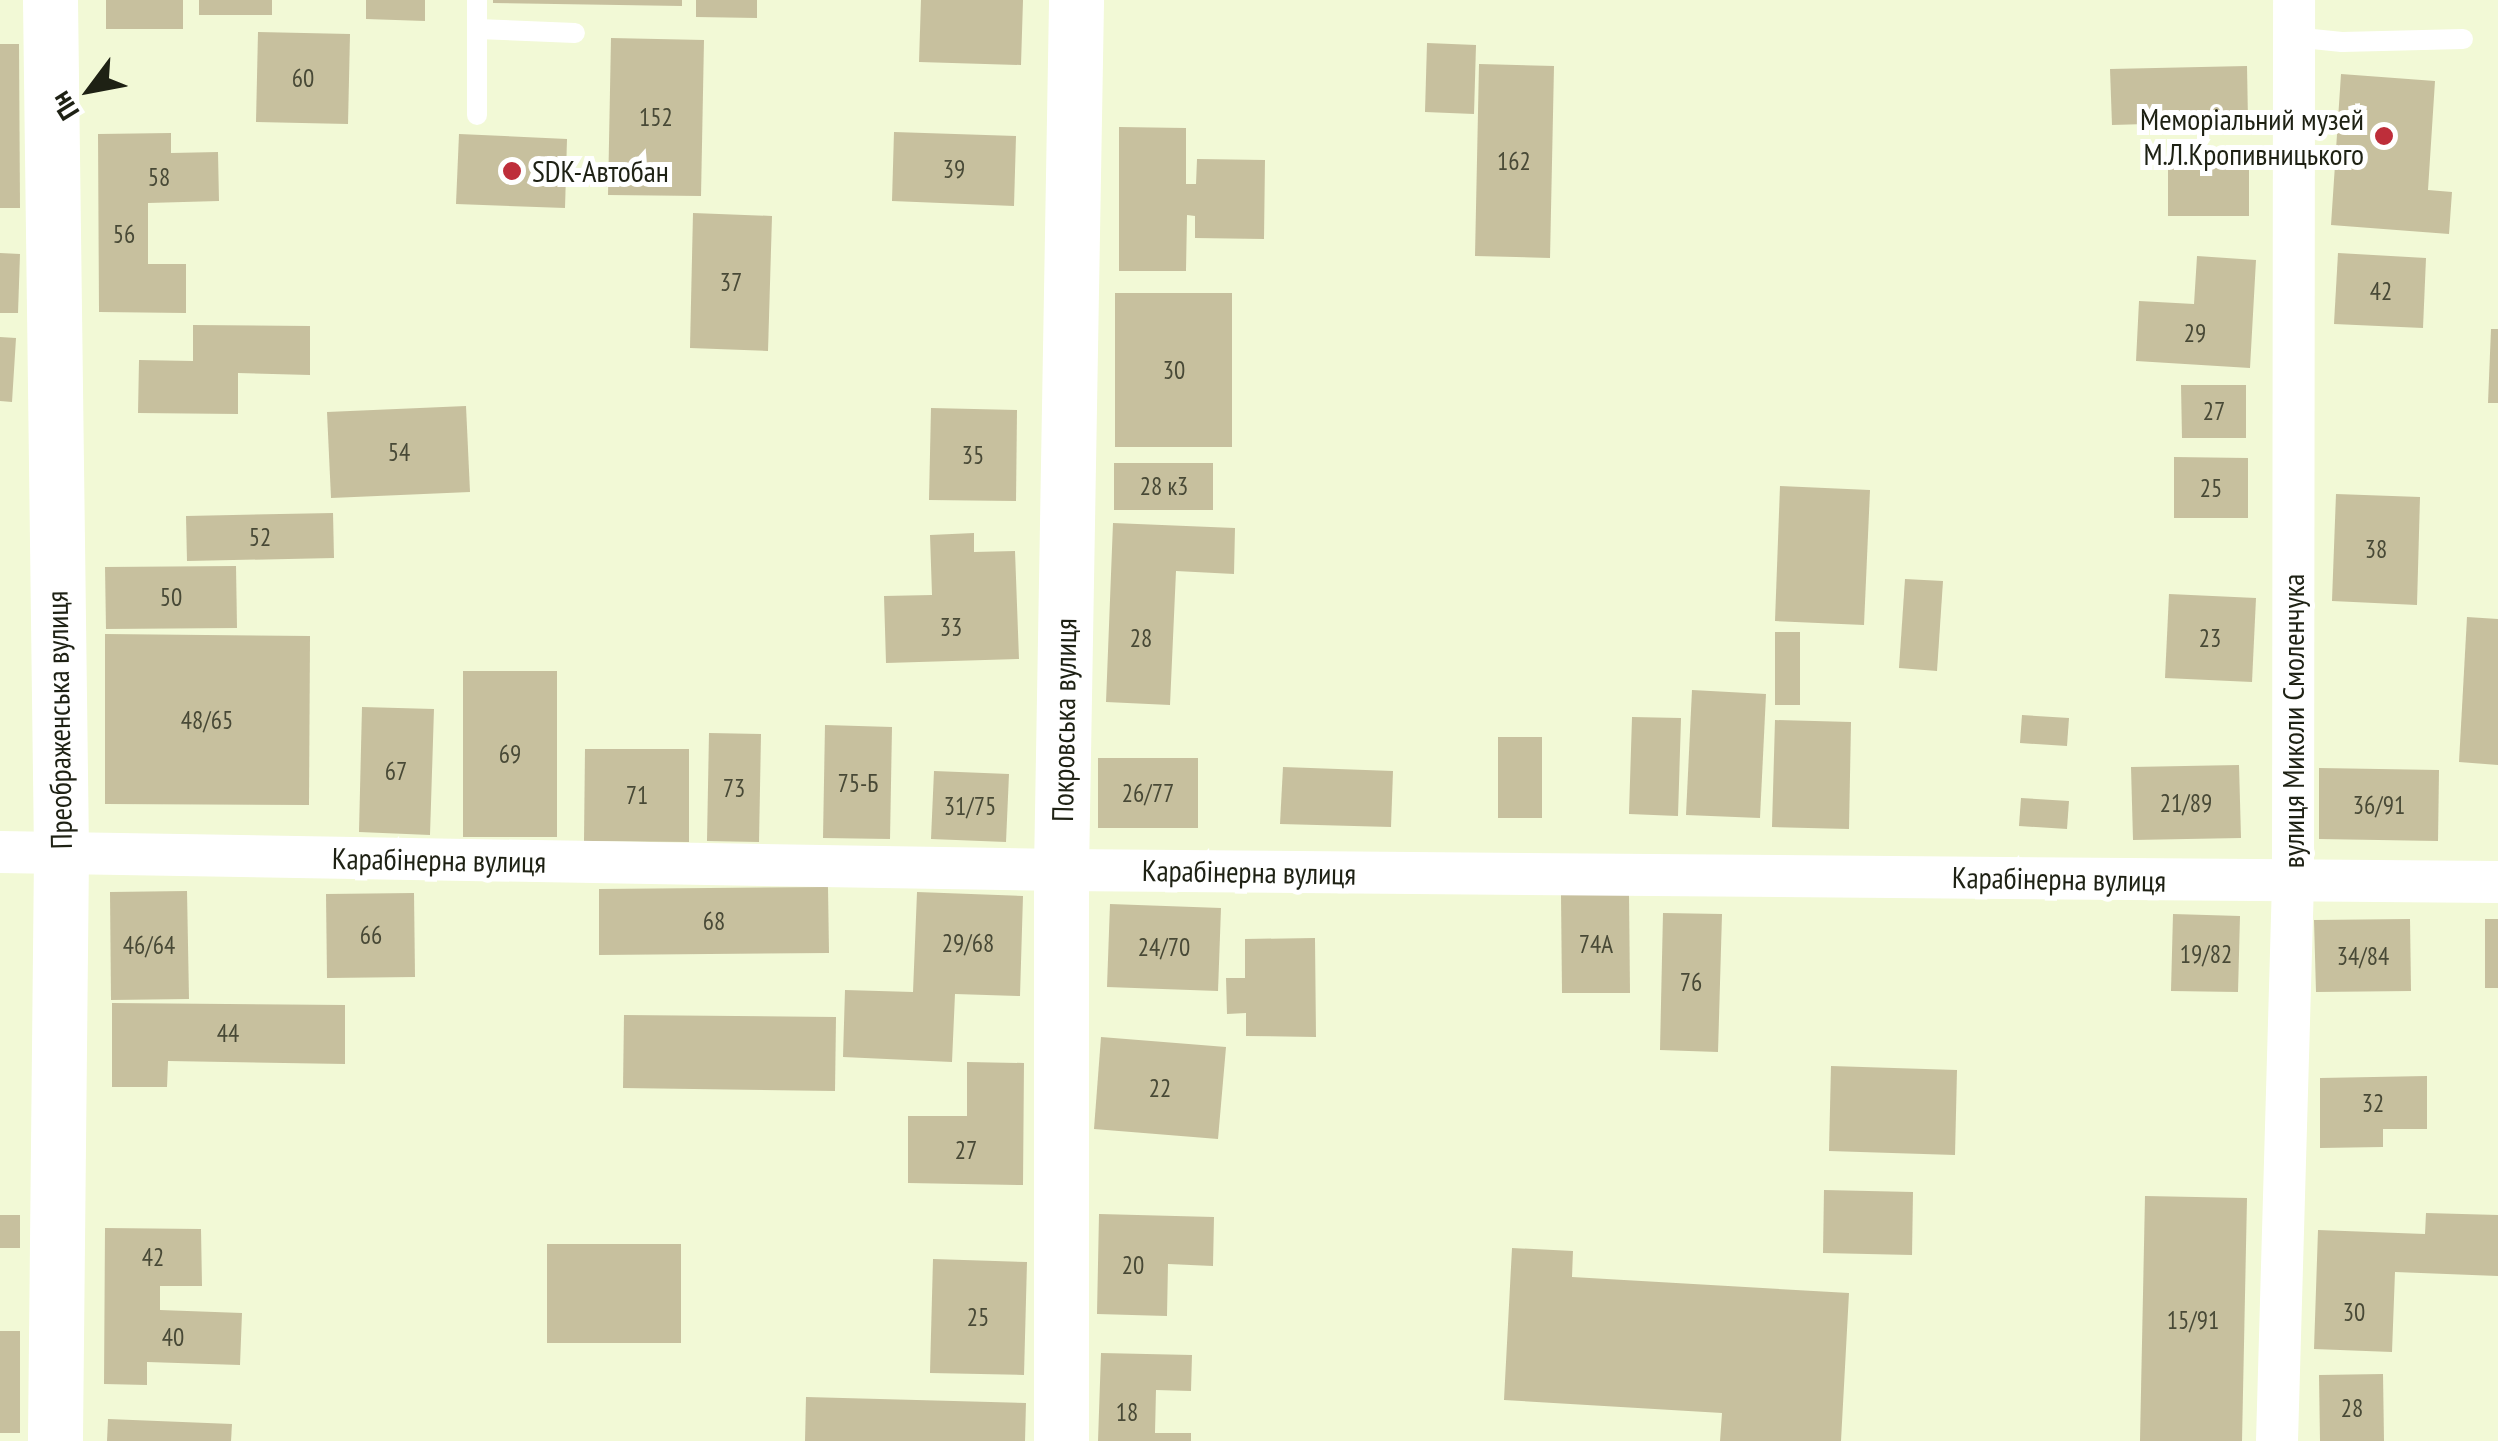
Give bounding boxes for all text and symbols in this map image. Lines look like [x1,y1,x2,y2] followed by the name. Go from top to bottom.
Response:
[40,40,140,140] north arrow
[292,63,314,93] house number: 60
[41,85,87,127] text: Пн
[2140,101,2364,172] place label: Меморіальний музей М.Л.Кропивницького
[639,102,673,132] house number: 152
[2373,125,2395,147] marker: Меморіальний музей М.Л.Кропивницького
[1497,146,1531,176] house number: 162
[532,153,669,189] place label: SDK-Автобан
[943,154,965,184] house number: 39
[501,160,523,182] marker: SDK-Автобан
[148,162,170,192] house number: 58
[113,219,135,249] house number: 56
[720,267,742,297] house number: 37
[2370,276,2392,306] house number: 42
[2184,318,2206,348] house number: 29
[1163,355,1185,385] house number: 30
[2203,396,2225,426] house number: 27
[388,437,410,467] house number: 54
[962,440,984,470] house number: 35
[1140,471,1188,501] house number: 28 к3
[2200,473,2222,503] house number: 25
[249,522,271,552] house number: 52
[2365,534,2387,564] house number: 38
[2275,574,2311,868] street label: вулиця Миколи Смоленчука
[160,582,182,612] house number: 50
[39,590,79,850] street label: Преображенська вулиця
[940,612,962,642] house number: 33
[1044,618,1084,822] street label: Покровська вулиця
[1130,623,1152,653] house number: 28
[2199,623,2221,653] house number: 23
[181,705,233,735] house number: 48/65
[499,739,521,769] house number: 69
[385,756,407,786] house number: 67
[838,768,878,798] house number: 75-Б
[723,773,745,803] house number: 73
[1122,778,1174,808] house number: 26/77
[626,780,648,810] house number: 71
[2160,788,2212,818] house number: 21/89
[2353,790,2405,820] house number: 36/91
[944,791,996,821] house number: 31/75
[332,840,546,880] street label: Карабінерна вулиця
[1142,852,1356,892] street label: Карабінерна вулиця
[1952,859,2166,899] street label: Карабінерна вулиця
[703,906,725,936] house number: 68
[360,920,382,950] house number: 66
[942,928,994,958] house number: 29/68
[1579,929,1613,959] house number: 74А
[123,930,175,960] house number: 46/64
[1138,932,1190,962] house number: 24/70
[2180,939,2232,969] house number: 19/82
[2337,941,2389,971] house number: 34/84
[1680,967,1702,997] house number: 76
[217,1018,239,1048] house number: 44
[1149,1073,1171,1103] house number: 22
[2362,1088,2384,1118] house number: 32
[955,1135,977,1165] house number: 27
[142,1242,164,1272] house number: 42
[1122,1250,1144,1280] house number: 20
[2343,1297,2365,1327] house number: 30
[967,1302,989,1332] house number: 25
[2167,1305,2219,1335] house number: 15/91
[162,1322,184,1352] house number: 40
[2341,1393,2363,1423] house number: 28
[1116,1397,1138,1427] house number: 18

